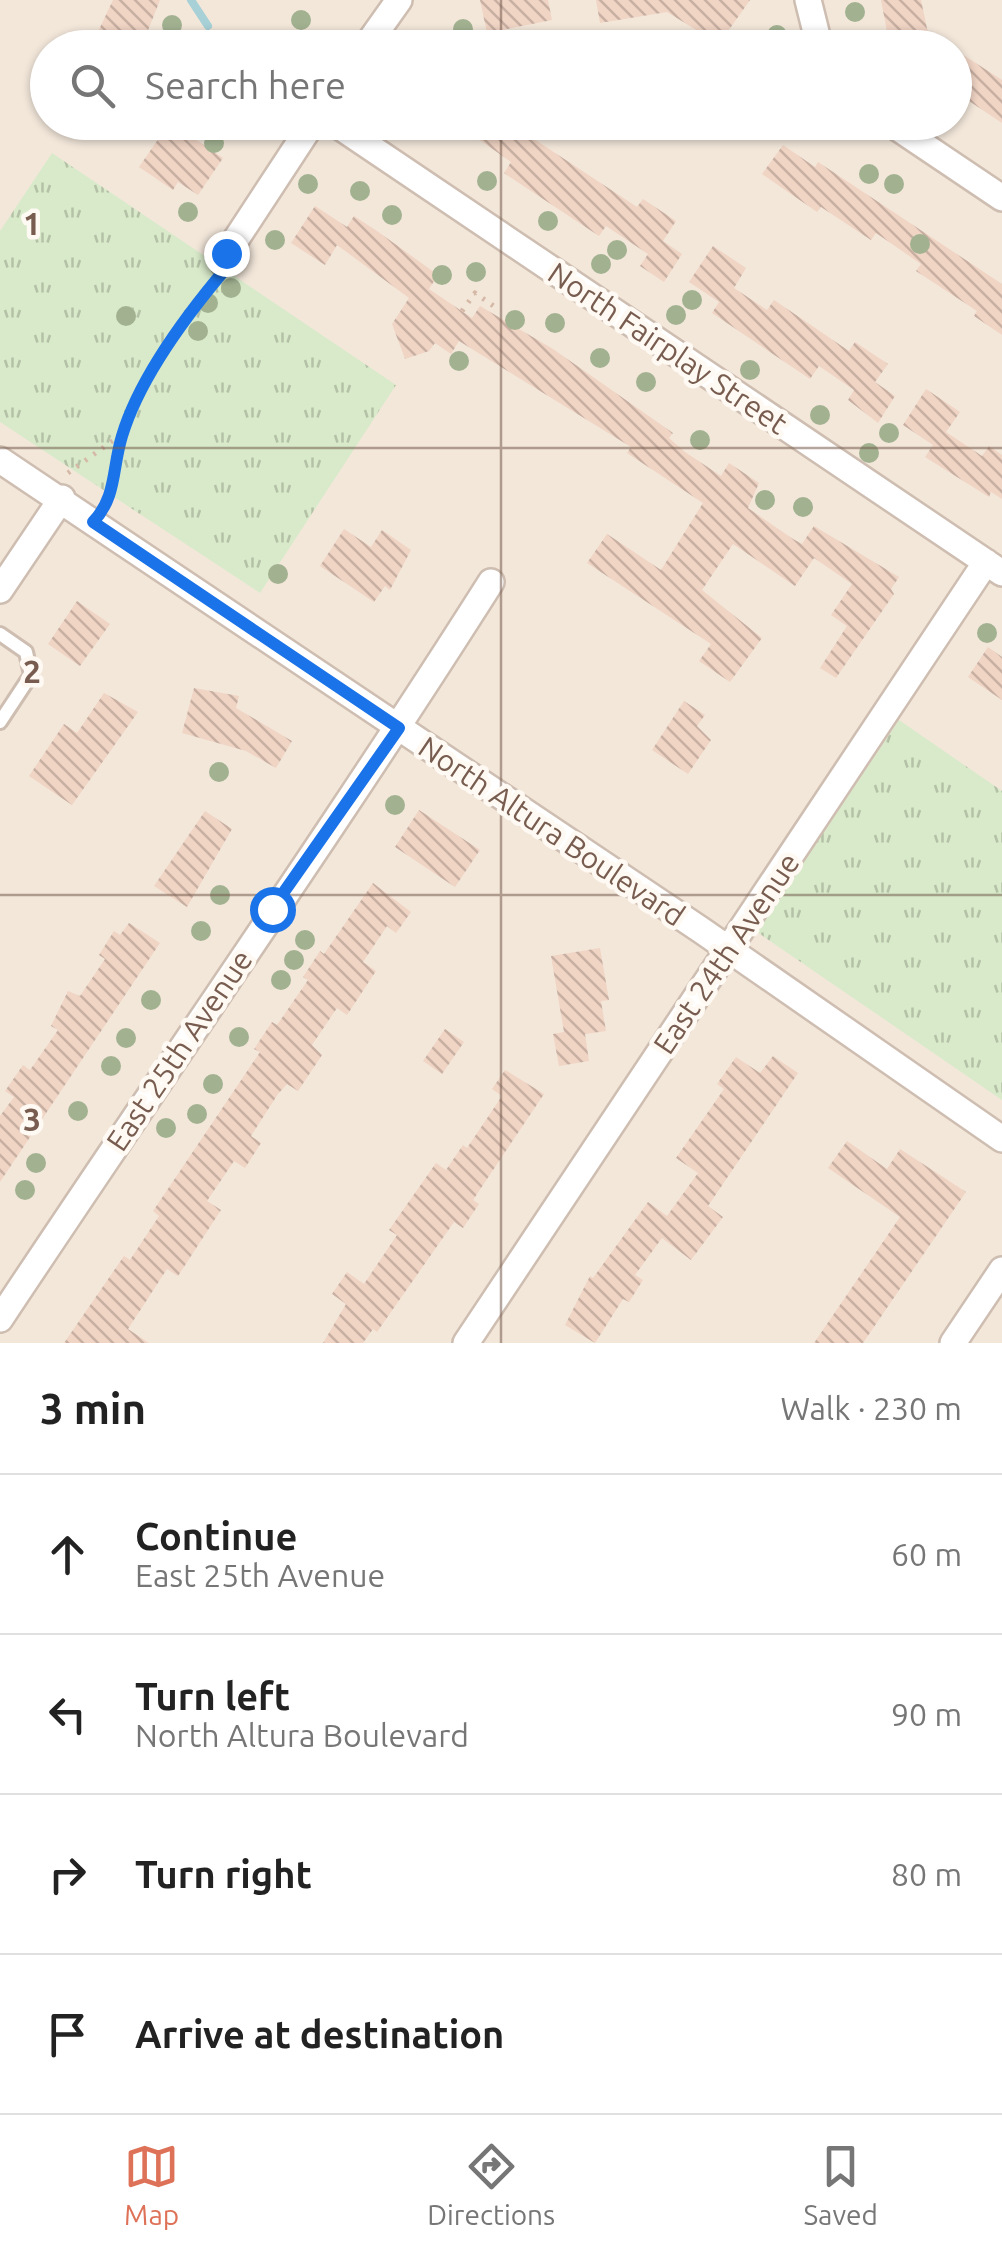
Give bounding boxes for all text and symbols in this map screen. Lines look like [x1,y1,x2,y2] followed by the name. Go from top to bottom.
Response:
[30,30,972,140] search box
[65,58,120,113] icon: search
[145,64,346,106] text: Search here
[23,205,41,241] text: 1
[204,231,250,277] route end
[542,255,794,441] street label: North Fairplay Street
[23,653,41,689] text: 2
[413,729,691,933] street label: North Altura Boulevard
[646,846,806,1060] street label: East 24th Avenue
[250,887,296,933] route start
[99,943,259,1157] street label: East 25th Avenue
[23,1101,41,1137] text: 3
[40,1385,146,1432] text: 3 min
[780,1390,962,1426] text: Walk · 230 m
[135,1515,297,1557] text: Continue
[40,1527,95,1582] icon: ahead
[891,1536,962,1572] text: 60 m
[135,1557,385,1593] text: East 25th Avenue
[135,1675,290,1717] text: Turn left
[40,1687,95,1742] icon: left
[891,1696,962,1732] text: 90 m
[135,1717,469,1753] text: North Altura Boulevard
[40,1847,95,1902] icon: right
[135,1853,312,1895] text: Turn right
[891,1856,962,1892] text: 80 m
[40,2007,95,2062] icon: arrive
[135,2013,504,2055] text: Arrive at destination
[124,2139,179,2230] tab: Map
[427,2139,555,2230] tab: Directions
[803,2139,878,2230] tab: Saved

